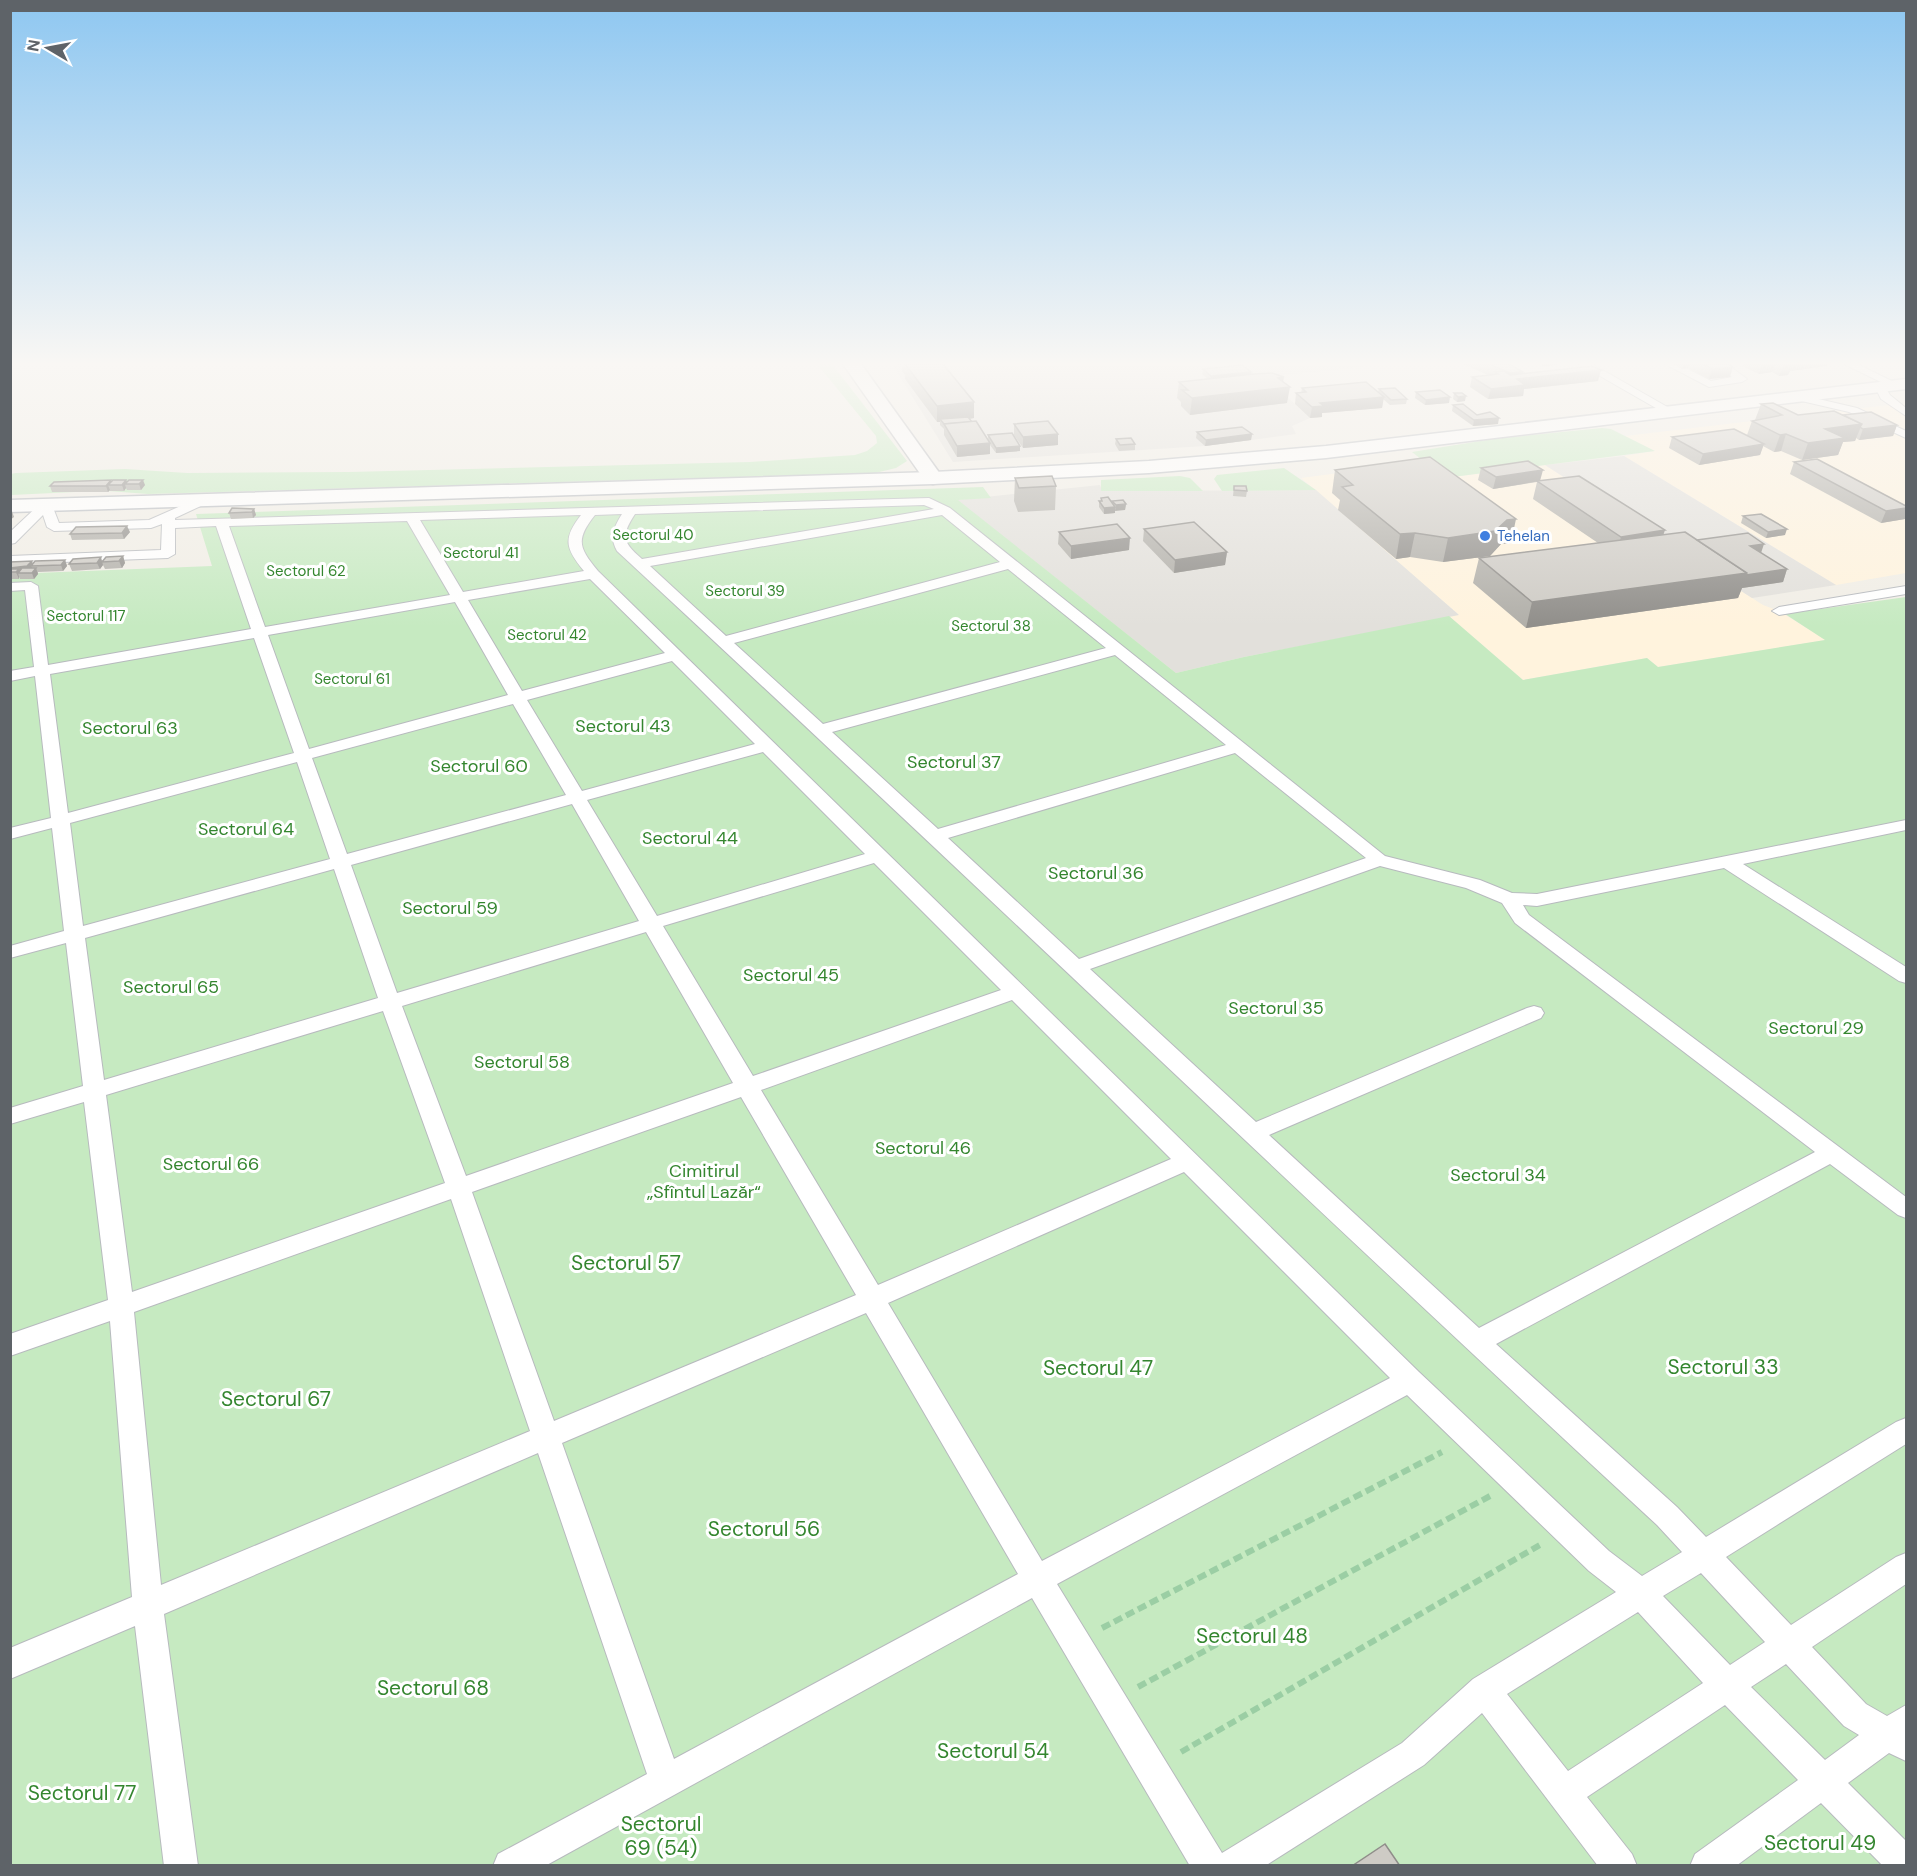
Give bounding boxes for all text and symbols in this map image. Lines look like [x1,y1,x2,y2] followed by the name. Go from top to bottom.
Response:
[18,18,78,78] north arrow
[22,38,45,53] text: N
[612,525,694,545] park label: Sectorul 40
[1497,526,1550,546] place label: Tehelan
[1478,529,1492,543] marker: Tehelan
[443,543,519,563] park label: Sectorul 41
[266,561,346,581] park label: Sectorul 62
[705,581,785,601] park label: Sectorul 39
[46,606,126,626] park label: Sectorul 117
[951,616,1031,636] park label: Sectorul 38
[507,625,587,645] park label: Sectorul 42
[314,669,390,689] park label: Sectorul 61
[575,714,671,738] park label: Sectorul 43
[82,716,178,740] park label: Sectorul 63
[907,750,1001,774] park label: Sectorul 37
[430,754,528,778] park label: Sectorul 60
[198,817,294,841] park label: Sectorul 64
[642,826,738,850] park label: Sectorul 44
[1048,861,1144,885] park label: Sectorul 36
[402,896,498,920] park label: Sectorul 59
[743,963,839,987] park label: Sectorul 45
[123,975,219,999] park label: Sectorul 65
[1228,996,1324,1020] park label: Sectorul 35
[1768,1016,1864,1040] park label: Sectorul 29
[474,1050,570,1074] park label: Sectorul 58
[875,1136,971,1160] park label: Sectorul 46
[163,1152,259,1176] park label: Sectorul 66
[647,1159,761,1204] park label: Cimitirul „Sfîntul Lazăr“
[1450,1163,1546,1187] park label: Sectorul 34
[571,1249,681,1277] park label: Sectorul 57
[1667,1353,1779,1381] park label: Sectorul 33
[1043,1354,1153,1382] park label: Sectorul 47
[221,1385,331,1413] park label: Sectorul 67
[708,1515,820,1543] park label: Sectorul 56
[1196,1622,1308,1650] park label: Sectorul 48
[377,1674,489,1702] park label: Sectorul 68
[937,1737,1049,1765] park label: Sectorul 54
[28,1779,136,1807] park label: Sectorul 77
[621,1810,701,1862] park label: Sectorul 69 (54)
[1764,1829,1876,1857] park label: Sectorul 49

